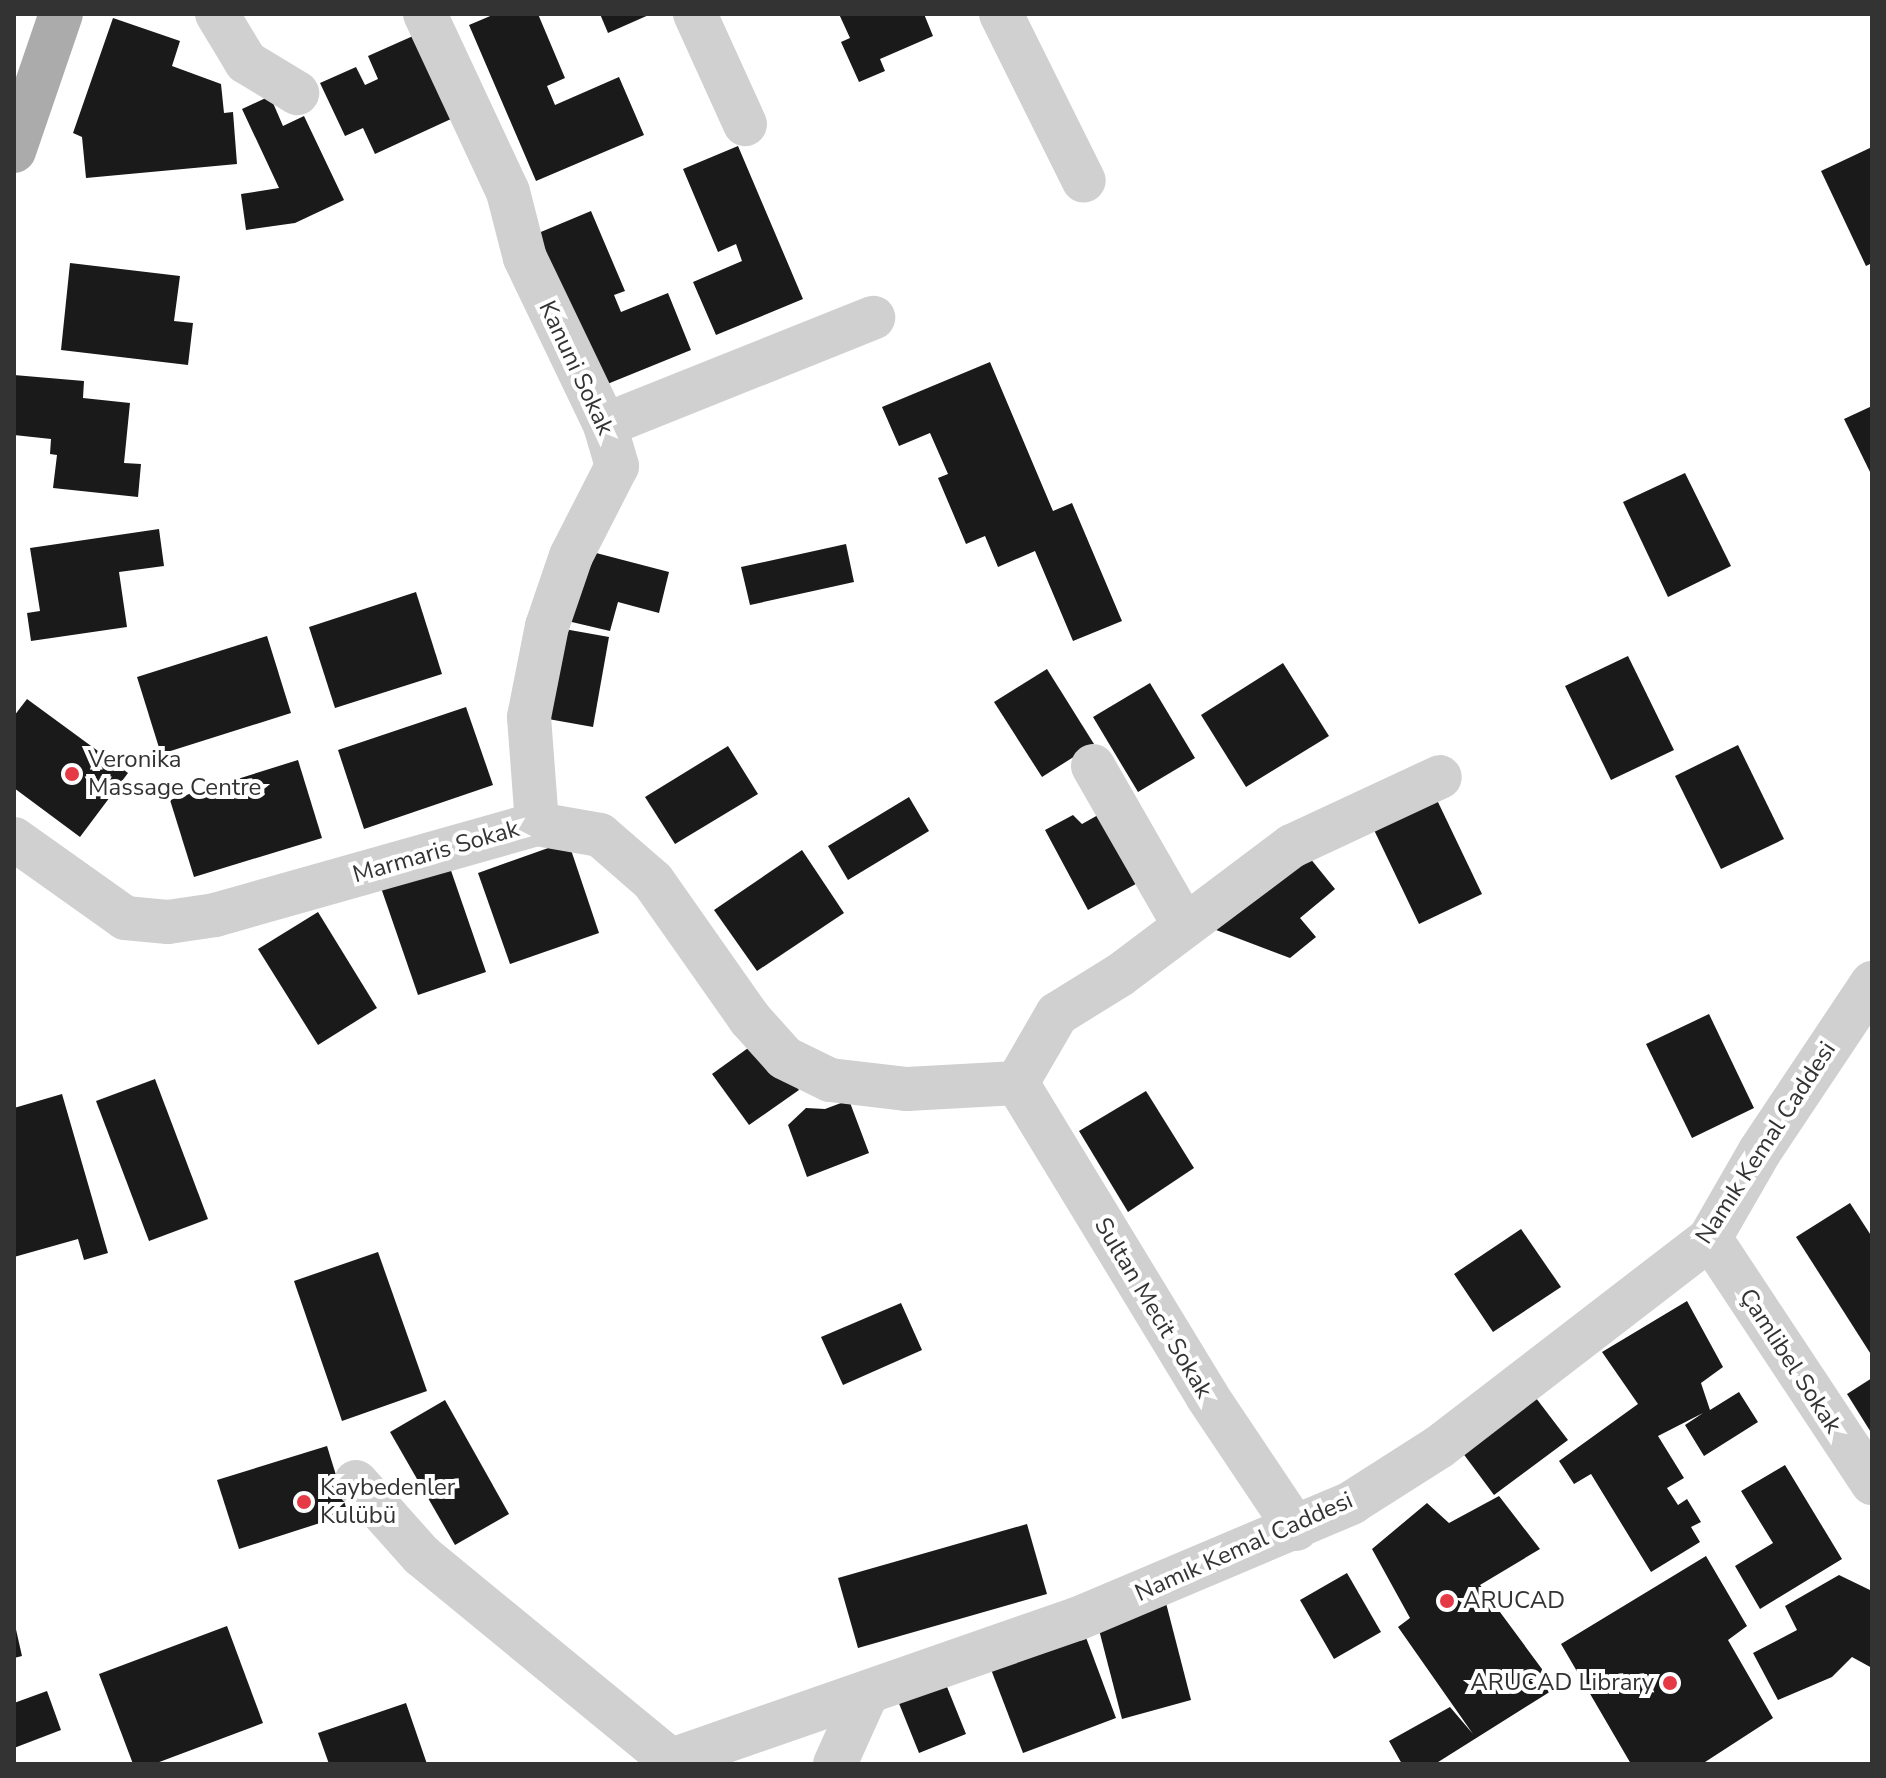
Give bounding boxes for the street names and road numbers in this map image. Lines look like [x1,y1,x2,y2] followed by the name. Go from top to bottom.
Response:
[532,296,620,440] street label: Kanuni Sokak
[350,814,522,890] street label: Marmaris Sokak
[1690,1037,1842,1249] street label: Namık Kemal Caddesi
[1088,1213,1218,1403] street label: Sultan Mecit Sokak
[1733,1283,1847,1439] street label: Çamlibel Sokak
[1131,1486,1357,1608] street label: Namık Kemal Caddesi

